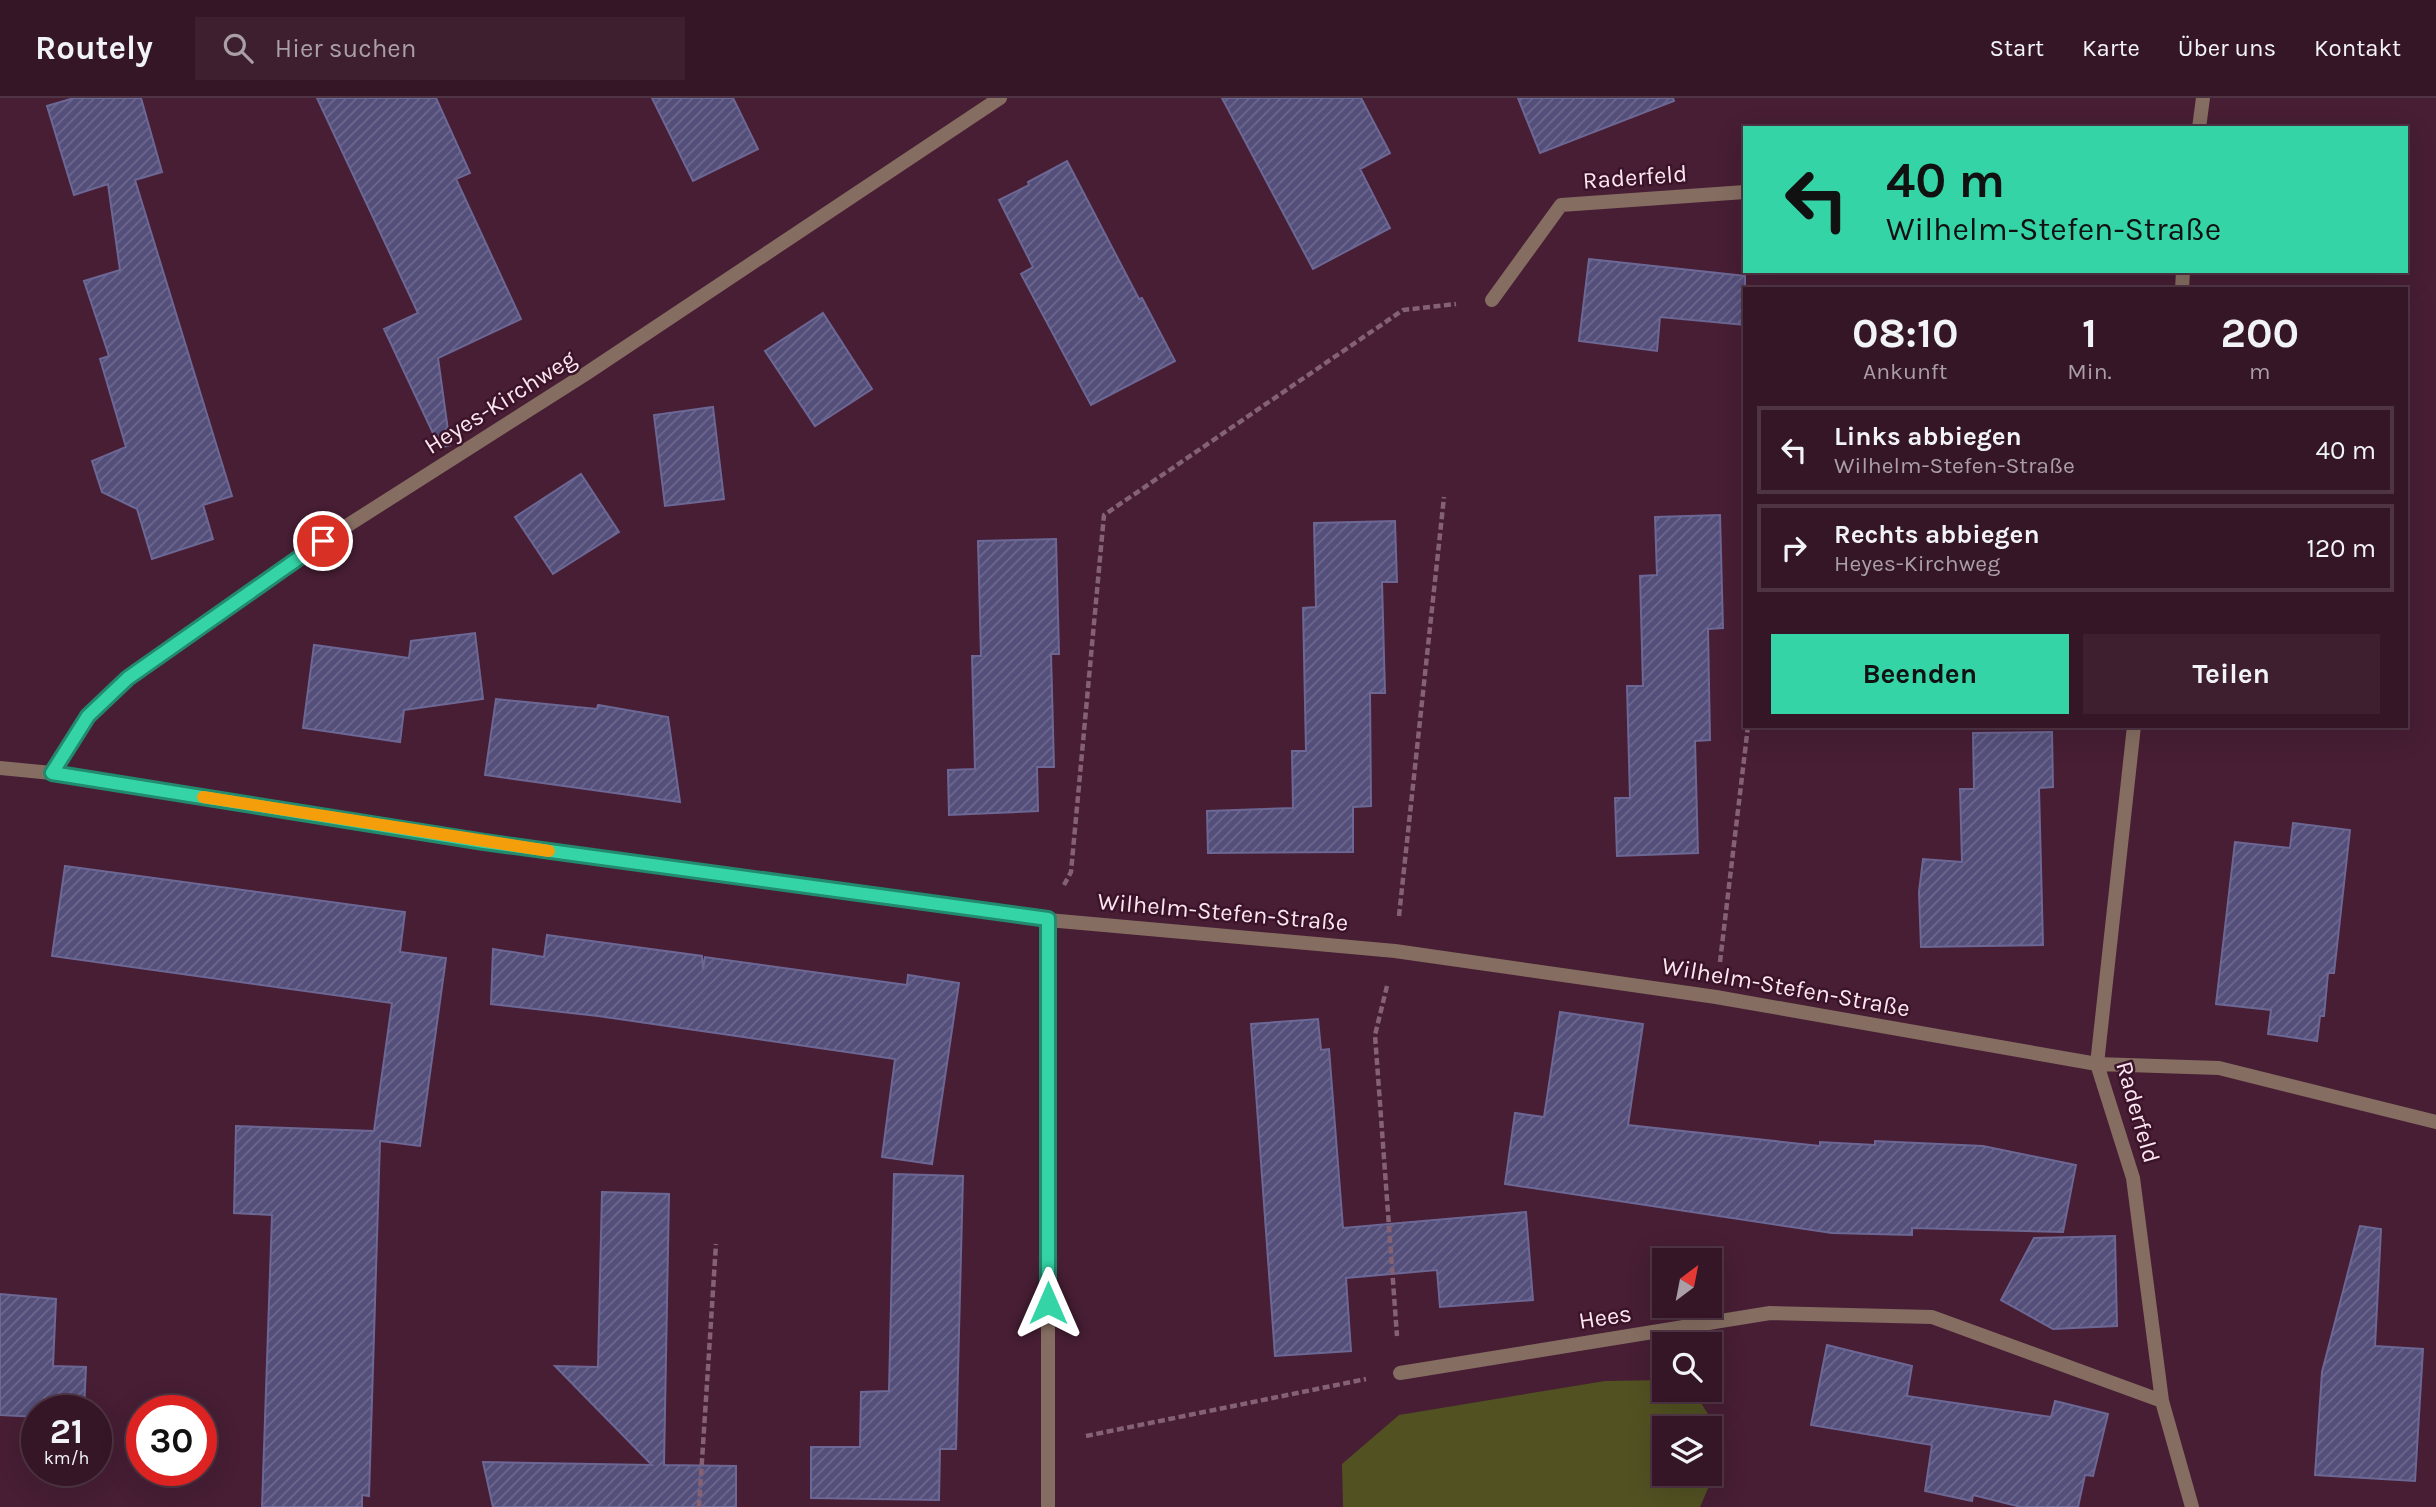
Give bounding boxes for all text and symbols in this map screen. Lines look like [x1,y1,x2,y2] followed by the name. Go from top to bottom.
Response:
[195,17,685,80] search box
[35,29,153,67] text: Routely
[219,29,257,67] icon: search
[275,33,416,64] text: Hier suchen
[1990,34,2044,62] text: Start
[2082,34,2140,62] text: Karte
[2178,34,2276,62] text: Über uns
[2314,34,2401,62] text: Kontakt
[1886,152,2005,209] text: 40 m
[1771,154,1862,245] icon: left
[1582,159,1688,195] street label: Raderfeld
[1886,211,2221,248] text: Wilhelm-Stefen-Straße
[1852,308,1958,358] text: 08:10
[2082,308,2097,358] text: 1
[2221,308,2299,358] text: 200
[419,344,581,460] street label: Heyes-Kirchweg
[1863,358,1947,385] text: Ankunft
[2067,358,2112,385] text: Min.
[2249,358,2271,385] text: m
[1834,421,2022,452] text: Links abbiegen
[1775,431,1813,469] icon: left
[2316,435,2376,466] text: 40 m
[1834,452,2075,479] text: Wilhelm-Stefen-Straße
[293,511,353,571] pin
[1834,519,2040,550] text: Rechts abbiegen
[304,522,342,560] icon: arrive
[1775,529,1813,567] icon: right
[2306,533,2376,564] text: 120 m
[1834,550,2000,577] text: Heyes-Kirchweg
[1771,634,2069,714] button: Beenden
[2083,634,2380,714] button: Teilen
[1097,887,1349,937] street label: Wilhelm-Stefen-Straße
[1660,951,1912,1023] street label: Wilhelm-Stefen-Straße
[2110,1058,2166,1166] street label: Raderfeld
[1652,1248,1722,1318] north arrow
[1652,1248,1722,1486] map controls
[1011,1266,1085,1340] position arrow
[1576,1299,1634,1335] street label: Hees
[1652,1332,1722,1402] button: search
[126,1395,217,1486] speed limit sign: 30
[50,1411,83,1452] text: 21
[1652,1416,1722,1486] button: layers
[44,1447,89,1469] text: km/h

